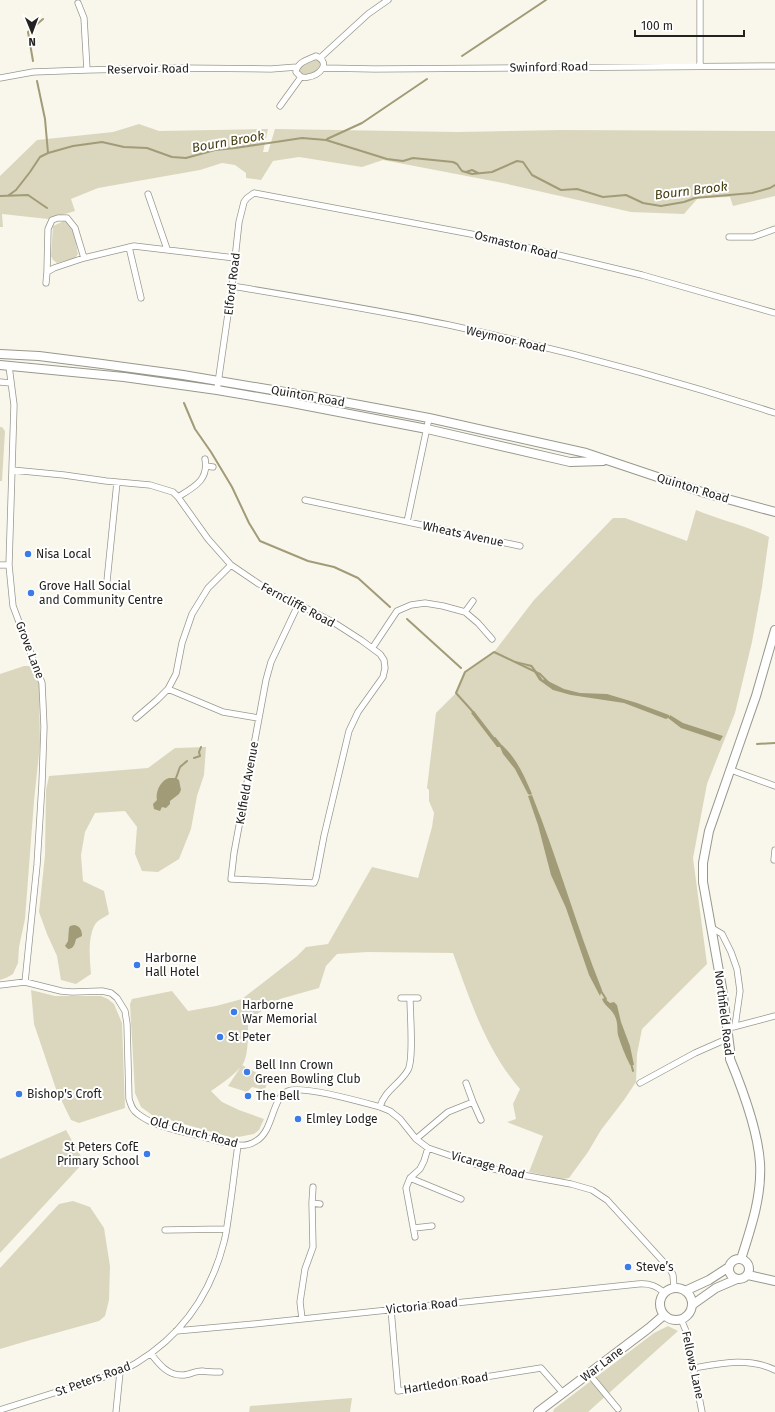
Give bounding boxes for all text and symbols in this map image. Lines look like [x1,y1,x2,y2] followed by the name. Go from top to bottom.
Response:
[12,12,52,52] north arrow
[635,12,744,38] scale bar
[641,19,673,33] text: 100 m
[28,35,36,48] text: N
[509,59,589,75] street label: Swinford Road
[107,61,189,77] street label: Reservoir Road
[191,128,265,155] water label: Bourn Brook
[654,179,728,202] water label: Bourn Brook
[473,228,559,262] street label: Osmaston Road
[221,252,243,316] street label: Elford Road
[464,323,548,355] street label: Weymoor Road
[270,383,346,409] street label: Quinton Road
[655,470,731,506] street label: Quinton Road
[421,519,505,549] street label: Wheats Avenue
[36,547,91,561] place label: Nisa Local
[23,549,33,559] marker: Nisa Local
[39,579,163,607] place label: Grove Hall Social and Community Centre
[259,580,337,630] street label: Ferncliffe Road
[26,588,36,598] marker: Grove Hall Social and Community Centre
[13,619,47,681] street label: Grove Lane
[233,740,261,826] street label: Kelfield Avenue
[145,951,200,979] place label: Harborne Hall Hotel
[132,960,142,970] marker: Harborne Hall Hotel
[712,969,736,1057] street label: Northfield Road
[242,998,317,1026] place label: Harborne War Memorial
[229,1007,239,1017] marker: Harborne War Memorial
[228,1030,271,1044] place label: St Peter
[215,1032,225,1042] marker: St Peter
[255,1058,361,1086] place label: Bell Inn Crown Green Bowling Club
[242,1067,252,1077] marker: Bell Inn Crown Green Bowling Club
[27,1087,102,1101] place label: Bishop's Croft
[14,1089,24,1099] marker: Bishop's Croft
[256,1089,300,1103] place label: The Bell
[243,1091,253,1101] marker: The Bell
[306,1112,378,1126] place label: Elmley Lodge
[148,1114,240,1150] street label: Old Church Road
[293,1114,303,1124] marker: Elmley Lodge
[57,1140,139,1168] place label: St Peters CofE Primary School
[449,1148,527,1182] street label: Vicarage Road
[142,1149,152,1159] marker: St Peters CofE Primary School
[636,1260,674,1274] place label: Steve’s
[623,1262,633,1272] marker: Steve’s
[385,1295,459,1317] street label: Victoria Road
[679,1330,707,1400] street label: Fellows Lane
[578,1343,626,1385] street label: War Lane
[54,1359,132,1399] street label: St Peters Road
[403,1369,489,1397] street label: Hartledon Road

